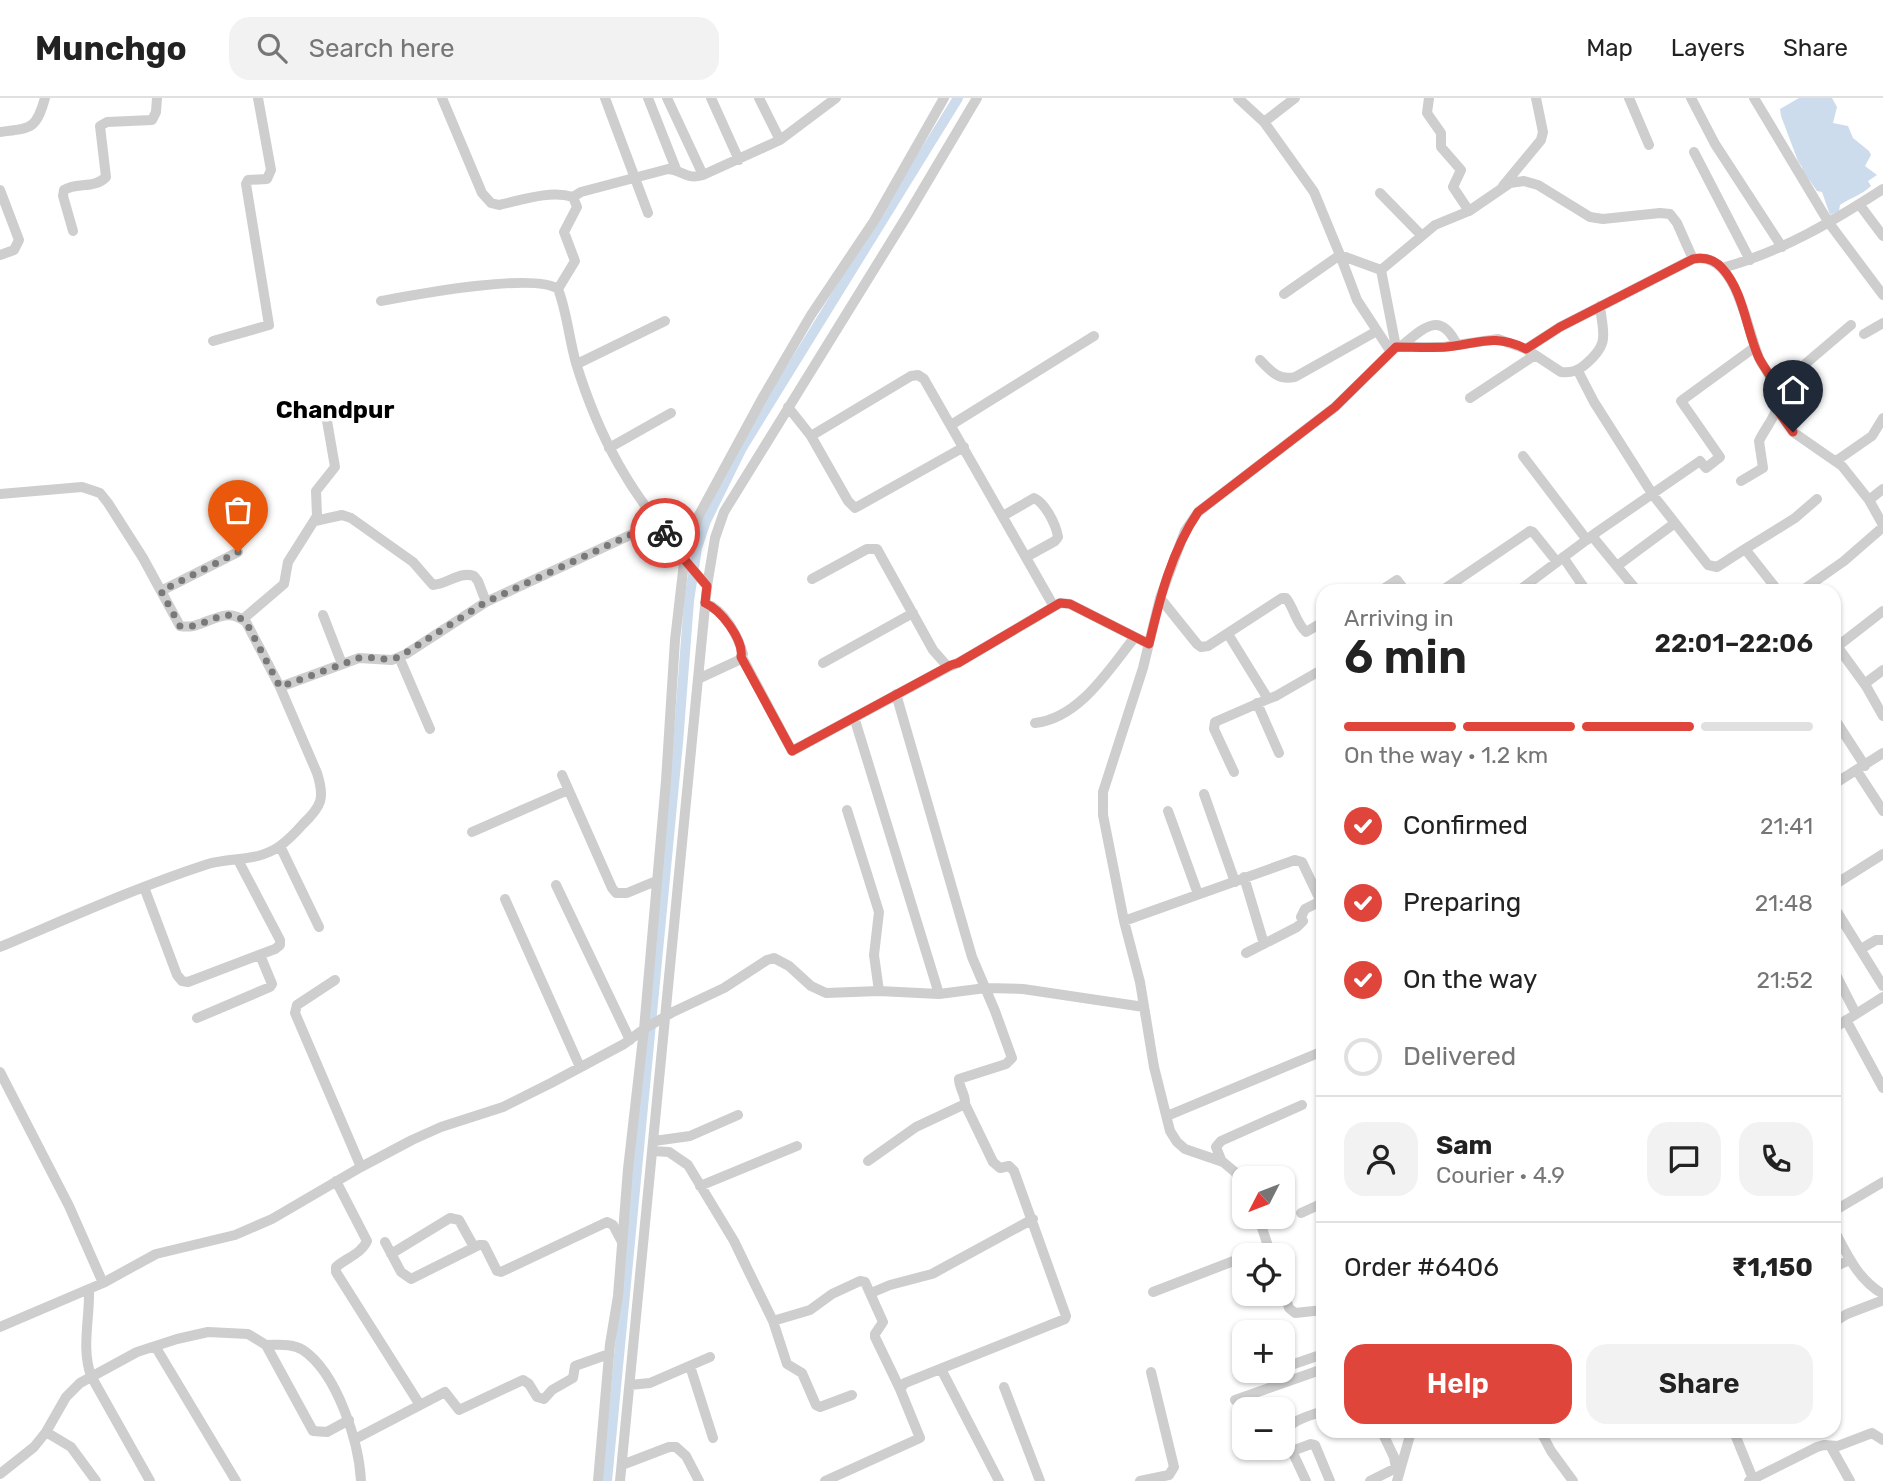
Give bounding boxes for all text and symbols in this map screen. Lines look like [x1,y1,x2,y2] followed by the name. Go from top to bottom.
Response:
[229,17,719,80] search box
[35,29,187,68] text: Munchgo
[253,29,291,67] icon: search
[309,33,455,64] text: Search here
[1586,34,1633,62] text: Map
[1671,34,1745,62] text: Layers
[1783,34,1848,62] text: Share
[1763,360,1823,432] pin
[1774,371,1812,409] icon: home
[276,396,394,424] district label: Chandpur
[208,480,268,552] pin
[219,491,257,529] icon: bag
[630,498,700,568] courier
[646,514,684,552] icon: bike
[1344,604,1454,632] text: Arriving in
[1655,628,1813,659] text: 22:01–22:06
[1344,630,1467,685] text: 6 min
[1344,741,1548,769] text: On the way · 1.2 km
[1344,807,1382,845] icon: check
[1403,810,1528,841] text: Confirmed
[1760,812,1813,840] text: 21:41
[1344,884,1382,922] icon: check
[1403,887,1521,918] text: Preparing
[1755,889,1813,917] text: 21:48
[1344,961,1382,999] icon: check
[1403,964,1537,995] text: On the way
[1757,966,1813,994] text: 21:52
[1403,1041,1516,1072] text: Delivered
[1344,1122,1418,1196] button: person
[1647,1122,1721,1196] button: chat
[1739,1122,1813,1196] button: phone
[1436,1130,1492,1161] text: Sam
[1436,1161,1565,1189] text: Courier · 4.9
[1232,1166,1295,1228] north arrow
[1232,1166,1295,1460] map controls
[1232,1243,1295,1306] button: locate
[1344,1252,1499,1283] text: Order #6406
[1732,1252,1813,1283] text: ₹1,150
[1232,1320,1295,1383] button: +
[1344,1344,1572,1424] button: Help
[1586,1344,1813,1424] button: Share
[1232,1397,1295,1460] button: −

